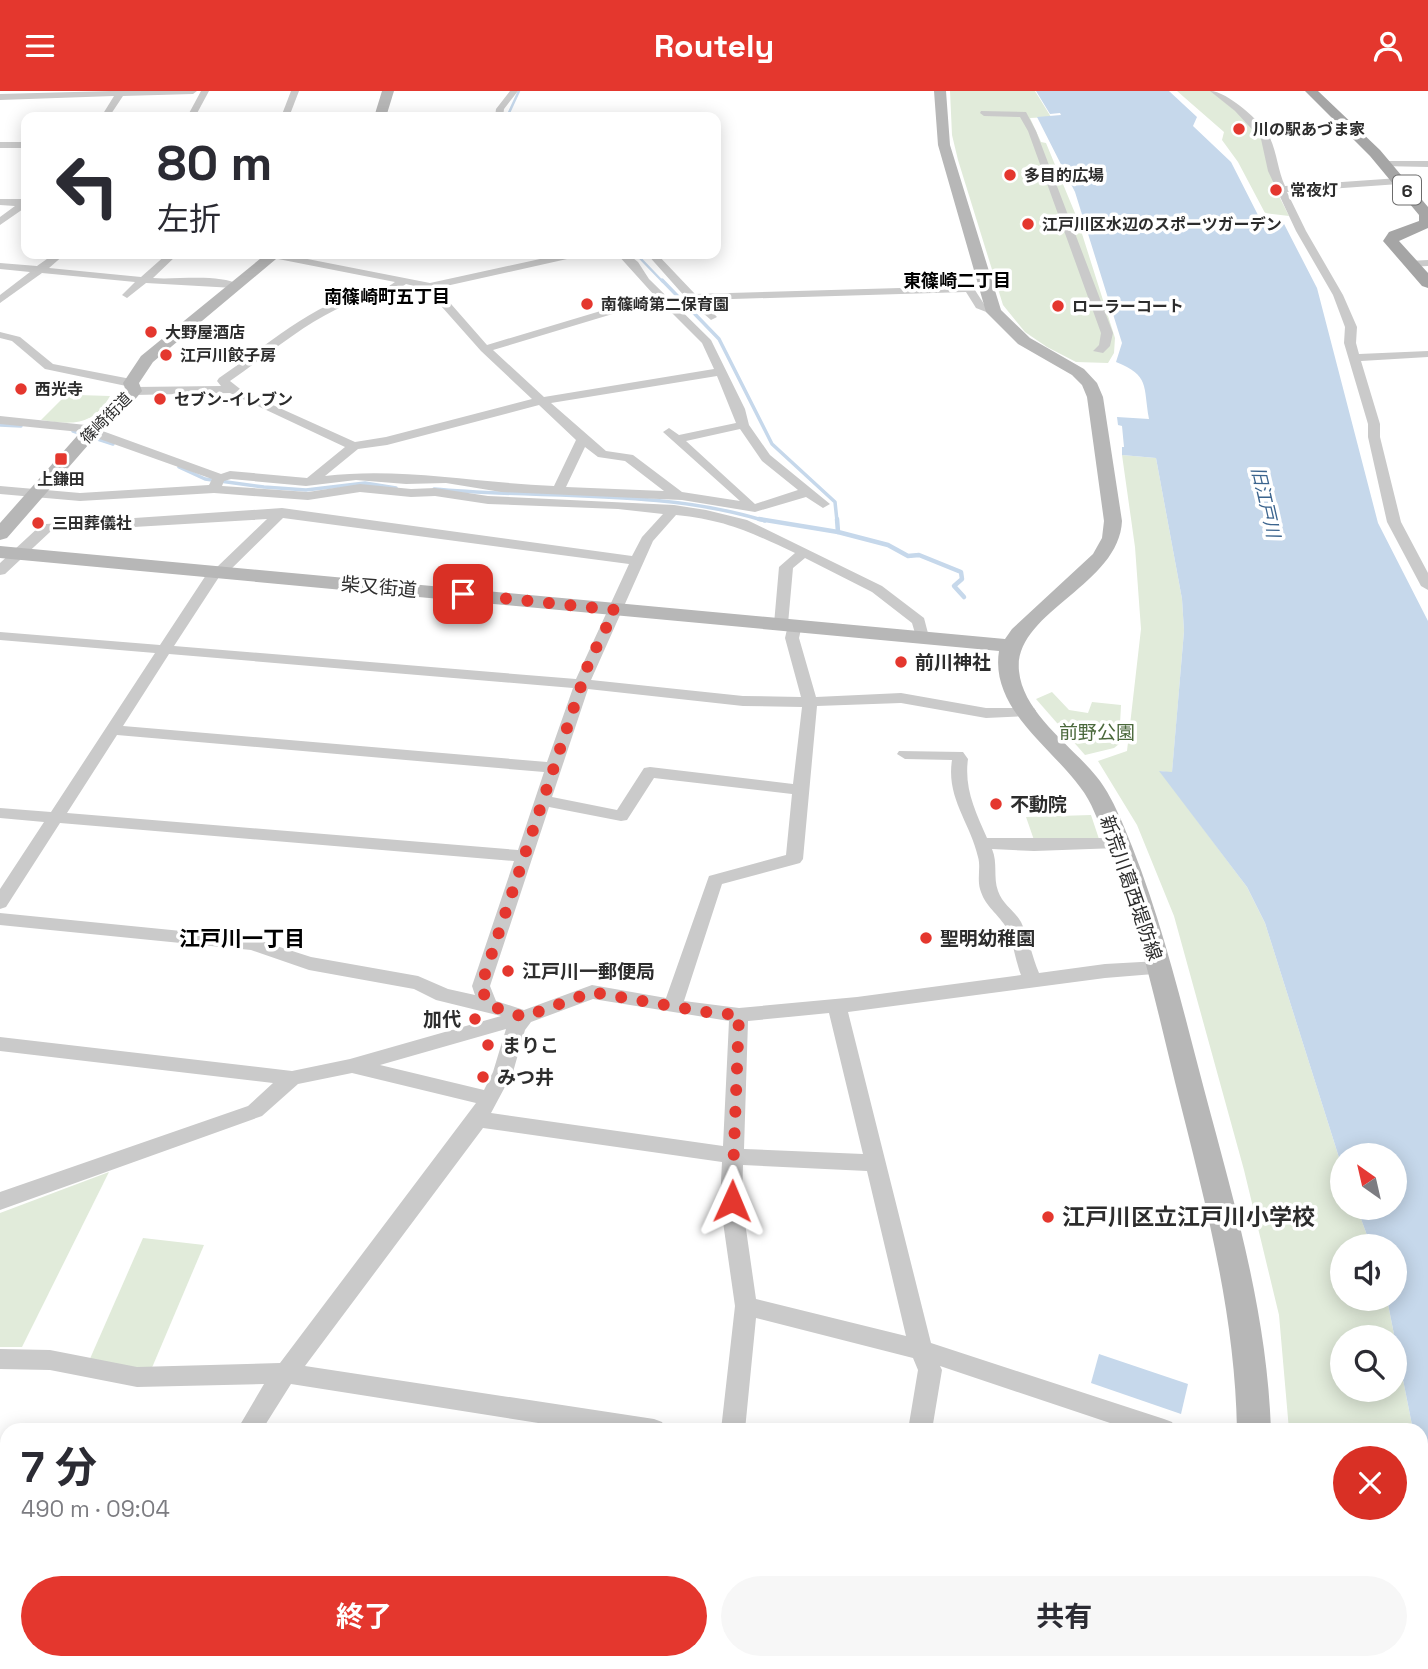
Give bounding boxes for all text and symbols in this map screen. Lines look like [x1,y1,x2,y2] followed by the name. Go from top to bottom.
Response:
[654,26,774,66] text: Routely
[21,27,59,65] icon: menu
[1369,27,1407,65] icon: person
[1253,119,1365,140] place label: 川の駅あづま家
[1231,121,1247,137] marker: 川の駅あづま家
[157,132,272,194] text: 80 m
[42,140,133,231] icon: left
[1024,165,1104,186] place label: 多目的広場
[1002,167,1018,183] marker: 多目的広場
[1393,175,1421,205] road number: 6
[1290,180,1338,201] place label: 常夜灯
[1268,182,1284,198] marker: 常夜灯
[157,199,221,239] text: 左折
[1042,214,1282,235] place label: 江戸川区水辺のスポーツガーデン
[1020,216,1036,232] marker: 江戸川区水辺のスポーツガーデン
[903,269,1011,292] district label: 東篠崎二丁目
[324,285,450,308] district label: 南篠崎町五丁目
[601,294,729,315] place label: 南篠崎第二保育園
[579,296,595,312] marker: 南篠崎第二保育園
[1072,296,1184,317] place label: ローラーコート
[1050,298,1066,314] marker: ローラーコート
[165,322,245,343] place label: 大野屋酒店
[143,324,159,340] marker: 大野屋酒店
[180,345,276,366] place label: 江戸川餃子房
[158,347,174,363] marker: 江戸川餃子房
[35,379,83,400] place label: 西光寺
[13,381,29,397] marker: 西光寺
[76,388,136,448] street label: 篠崎街道
[174,389,293,410] place label: セブン-イレブン
[152,391,168,407] marker: セブン-イレブン
[53,451,69,467] marker: 上鎌田
[1247,464,1286,542] water label: 旧江戸川
[37,469,85,490] place label: 上鎌田
[52,513,132,534] place label: 三田葬儀社
[30,515,46,531] marker: 三田葬儀社
[433,564,493,624] pin
[340,571,418,603] street label: 柴又街道
[444,575,482,613] icon: arrive
[915,650,991,675] place label: 前川神社
[893,654,909,670] marker: 前川神社
[1059,720,1135,745] park label: 前野公園
[1010,792,1067,817] place label: 不動院
[988,796,1004,812] marker: 不動院
[1094,812,1168,964] street label: 新荒川葛西堤防線
[179,925,305,952] district label: 江戸川一丁目
[940,926,1035,951] place label: 聖明幼稚園
[918,930,934,946] marker: 聖明幼稚園
[522,959,655,984] place label: 江戸川一郵便局
[500,963,516,979] marker: 江戸川一郵便局
[423,1007,461,1032] place label: 加代
[467,1011,483,1027] marker: 加代
[502,1033,559,1058] place label: まりこ
[480,1037,496,1053] marker: まりこ
[497,1065,554,1090] place label: みつ井
[475,1069,491,1085] marker: みつ井
[1330,1143,1407,1220] north arrow
[1330,1143,1407,1402] map controls
[695,1164,769,1238] position arrow
[1062,1202,1315,1232] place label: 江戸川区立江戸川小学校
[1040,1209,1056,1225] marker: 江戸川区立江戸川小学校
[1330,1234,1407,1311] button: sound
[1330,1325,1407,1402] button: search
[21,1441,97,1494] text: 7 分
[1333,1446,1407,1520] button: close
[21,1494,170,1524] text: 490 m · 09:04
[21,1576,707,1656] button: 終了
[721,1576,1407,1656] button: 共有

